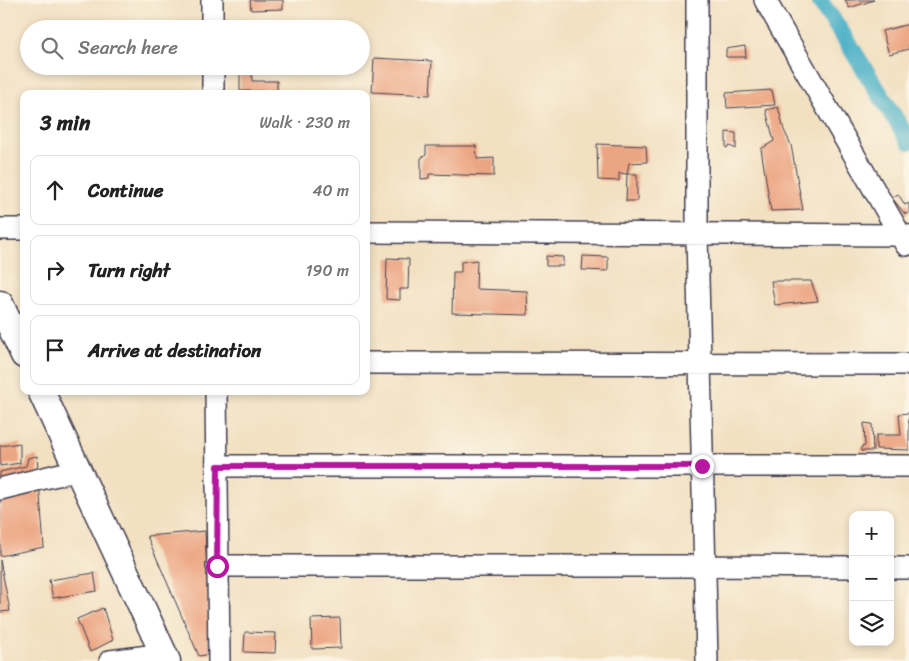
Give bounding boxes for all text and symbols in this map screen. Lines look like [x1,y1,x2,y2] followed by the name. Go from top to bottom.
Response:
[20,20,370,75] search box
[78,31,178,64] text: Search here
[38,34,66,62] icon: search
[40,104,90,142] text: 3 min
[259,108,350,137] text: Walk · 230 m
[88,174,164,207] text: Continue
[41,176,69,204] icon: ahead
[312,176,349,205] text: 40 m
[88,254,170,287] text: Turn right
[41,256,69,284] icon: right
[306,256,349,285] text: 190 m
[88,334,261,367] text: Arrive at destination
[41,336,69,364] icon: arrive
[691,455,714,478] route end
[849,511,894,646] map controls
[849,511,894,556] button: +
[206,555,229,578] route start
[849,556,894,601] button: −
[849,601,894,646] button: layers

